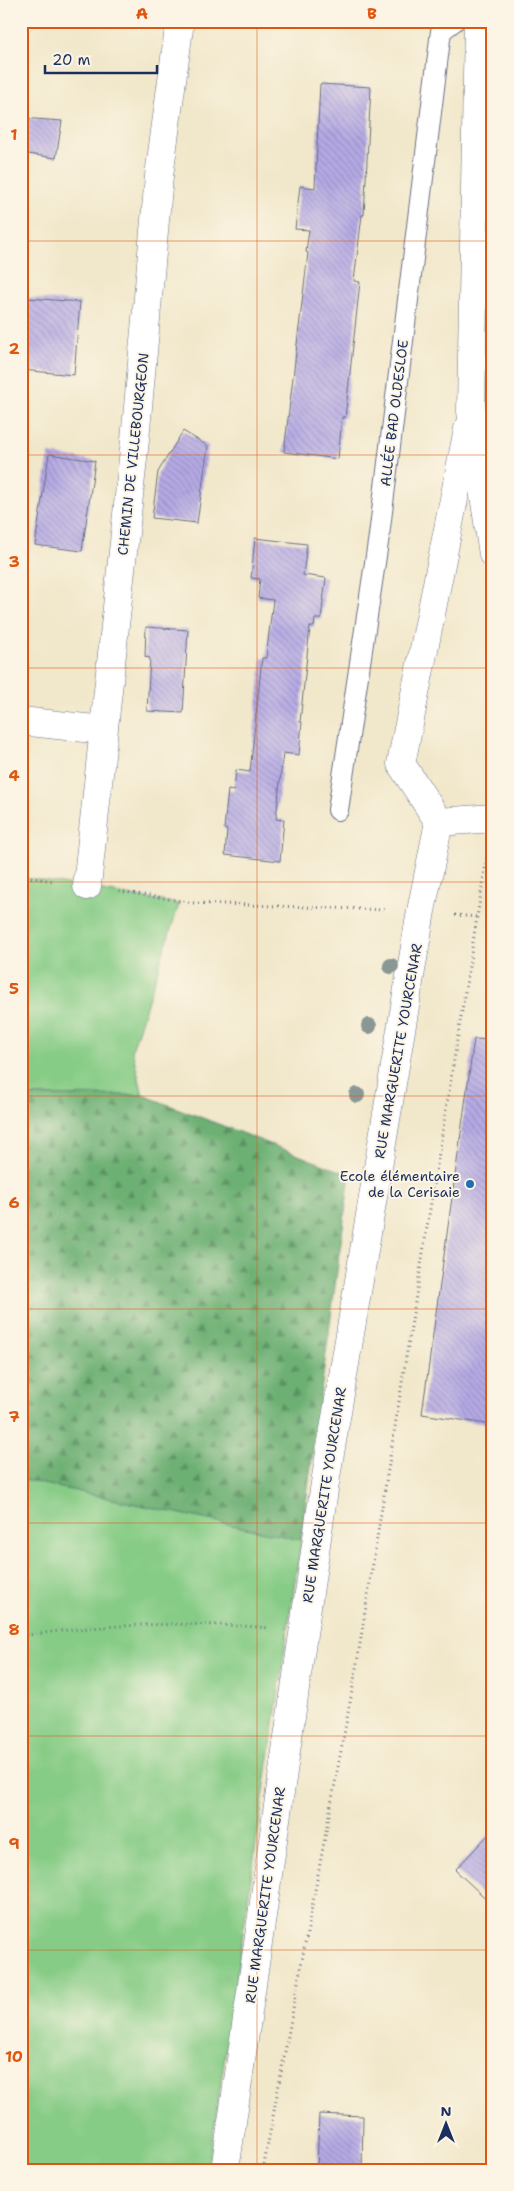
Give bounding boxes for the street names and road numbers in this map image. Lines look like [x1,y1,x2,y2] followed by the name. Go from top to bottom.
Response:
[376,338,412,487] street label: ALLÉE BAD OLDESLOE
[113,352,153,556] street label: CHEMIN DE VILLEBOURGEON
[370,942,426,1160] street label: RUE MARGUERITE YOURCENAR
[298,1386,350,1604] street label: RUE MARGUERITE YOURCENAR
[241,1785,289,2004] street label: RUE MARGUERITE YOURCENAR

